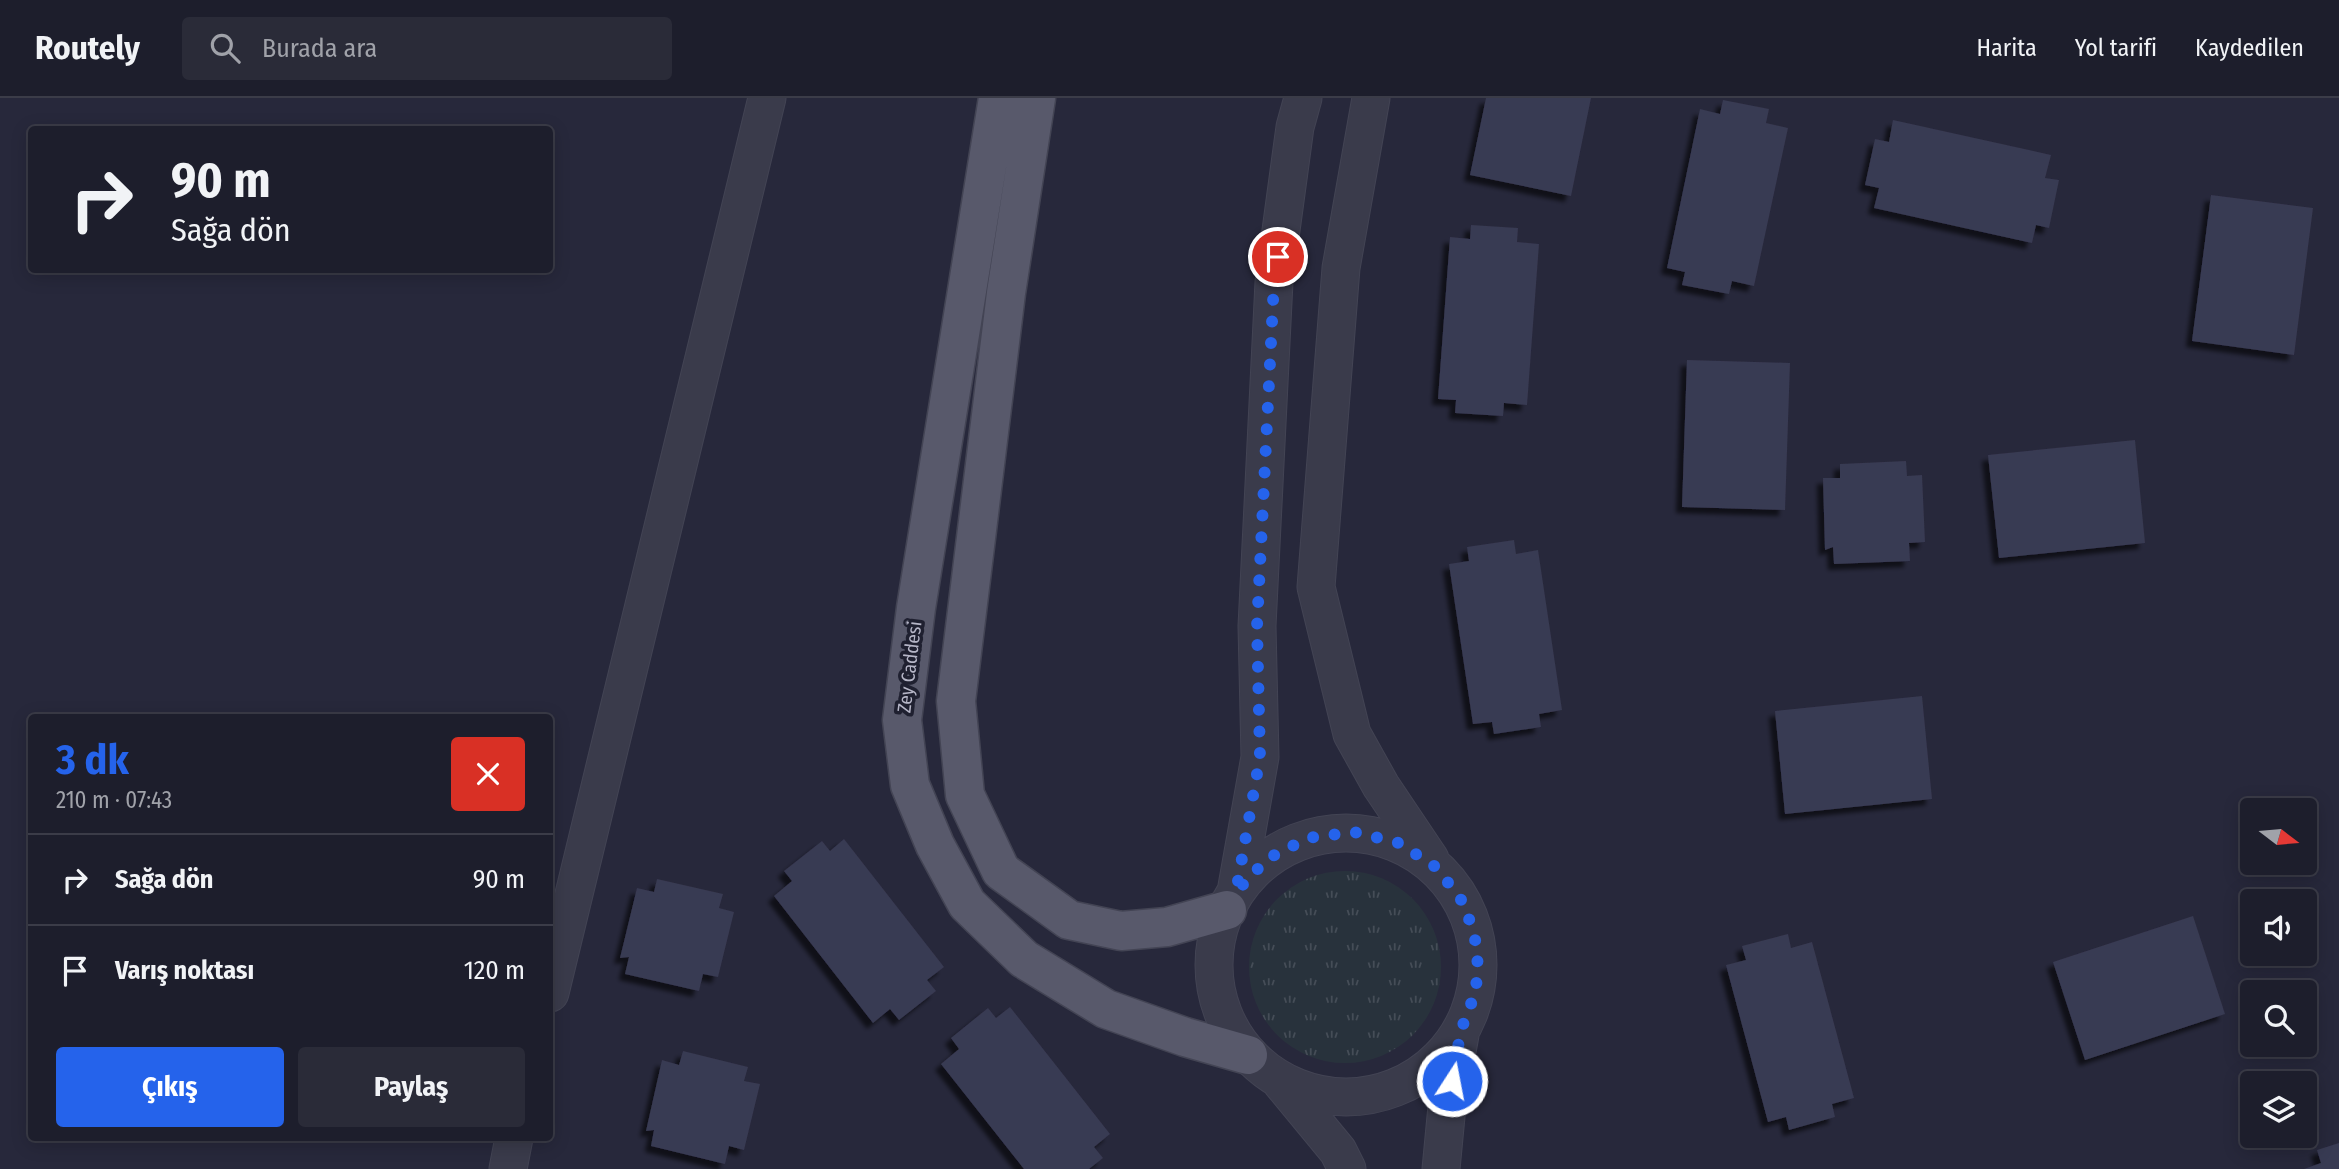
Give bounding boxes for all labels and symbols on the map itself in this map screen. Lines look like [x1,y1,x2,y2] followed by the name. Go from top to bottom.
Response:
[1248,227,1308,287] pin
[892,620,927,714] street label: Zey Caddesi
[2240,798,2317,875] north arrow
[1415,1044,1489,1118] position arrow

